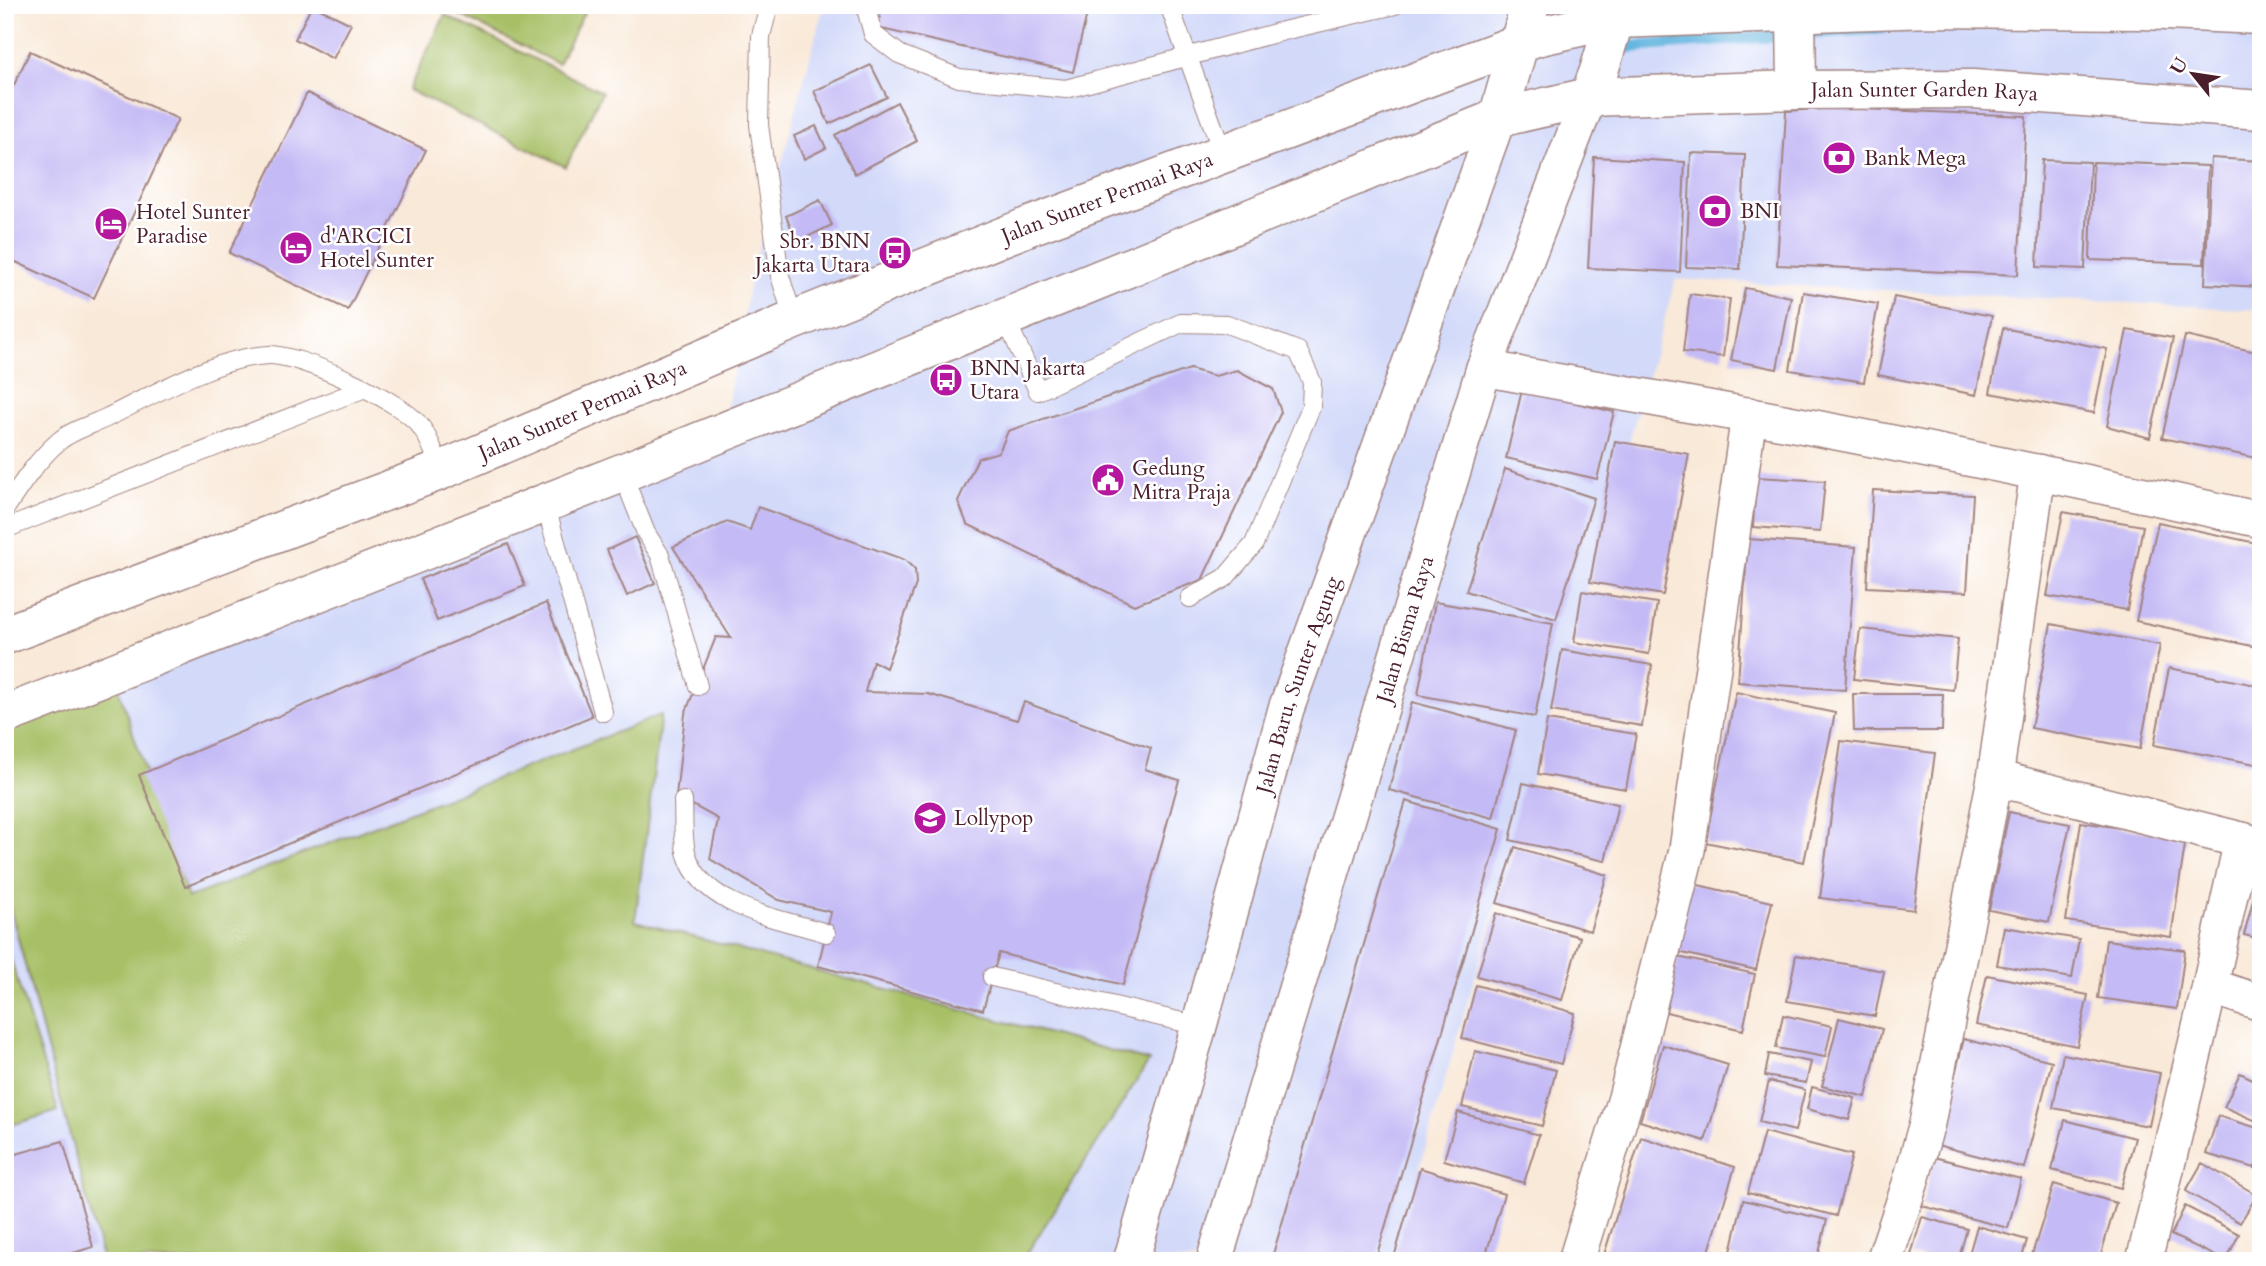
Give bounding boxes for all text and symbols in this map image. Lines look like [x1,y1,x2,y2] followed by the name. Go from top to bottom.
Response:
[2158,38,2228,108] north arrow
[2164,52,2195,79] text: U
[1808,74,2039,108] street label: Jalan Sunter Garden Raya
[1820,139,1858,177] bank icon: Bank Mega
[994,144,1217,251] street label: Jalan Sunter Permai Raya
[1864,144,1966,173] place label: Bank Mega
[1696,192,1734,230] bank icon: BNI
[1740,197,1779,226] place label: BNI
[136,198,250,251] place label: Hotel Sunter Paradise
[92,205,130,243] hotel icon: Hotel Sunter Paradise
[320,222,434,275] place label: d'ARCICI Hotel Sunter
[752,227,870,280] place label: Sbr. BNN Jakarta Utara
[277,229,315,267] hotel icon: d'ARCICI Hotel Sunter
[876,234,914,272] bus stop icon: Sbr. BNN Jakarta Utara
[471,353,691,468] street label: Jalan Sunter Permai Raya
[970,354,1086,407] place label: BNN Jakarta Utara
[927,361,965,399] bus stop icon: BNN Jakarta Utara
[1132,454,1231,507] place label: Gedung Mitra Praja
[1089,461,1127,499] public building icon: Gedung Mitra Praja
[1368,552,1441,709] street label: Jalan Bisma Raya
[1248,572,1347,800] street label: Jalan Baru, Sunter Agung
[911,799,949,837] school or university icon: Lollypop
[954,804,1034,833] place label: Lollypop

